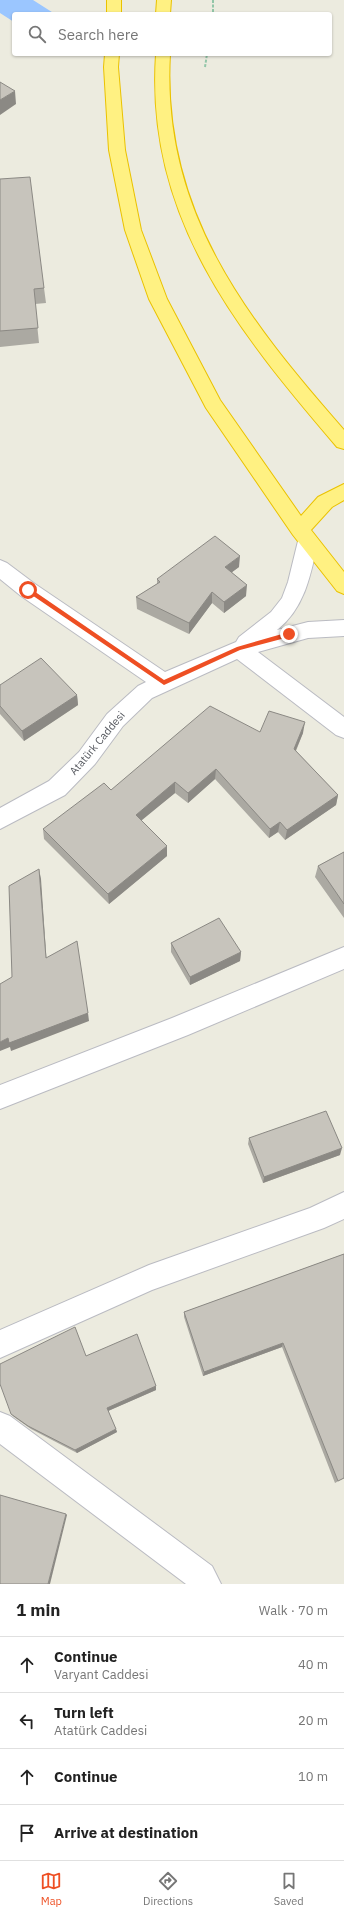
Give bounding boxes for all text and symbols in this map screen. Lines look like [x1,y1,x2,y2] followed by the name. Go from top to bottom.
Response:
[12,12,332,56] search box
[26,23,48,45] icon: search
[58,25,138,44] text: Search here
[19,581,37,599] route start
[280,625,298,643] route end
[66,708,128,778] street label: Atatürk Caddesi
[16,1599,60,1621] text: 1 min
[259,1602,328,1619] text: Walk · 70 m
[54,1647,118,1666] text: Continue
[16,1654,38,1676] icon: ahead
[298,1656,328,1673] text: 40 m
[54,1666,148,1683] text: Varyant Caddesi
[54,1703,114,1722] text: Turn left
[16,1710,38,1732] icon: left
[298,1712,328,1729] text: 20 m
[54,1722,147,1739] text: Atatürk Caddesi
[16,1766,38,1788] icon: ahead
[54,1767,118,1786] text: Continue
[298,1768,328,1785] text: 10 m
[16,1822,38,1844] icon: arrive
[54,1823,198,1842] text: Arrive at destination
[40,1870,62,1908] tab: Map
[143,1870,193,1908] tab: Directions
[274,1870,304,1908] tab: Saved

